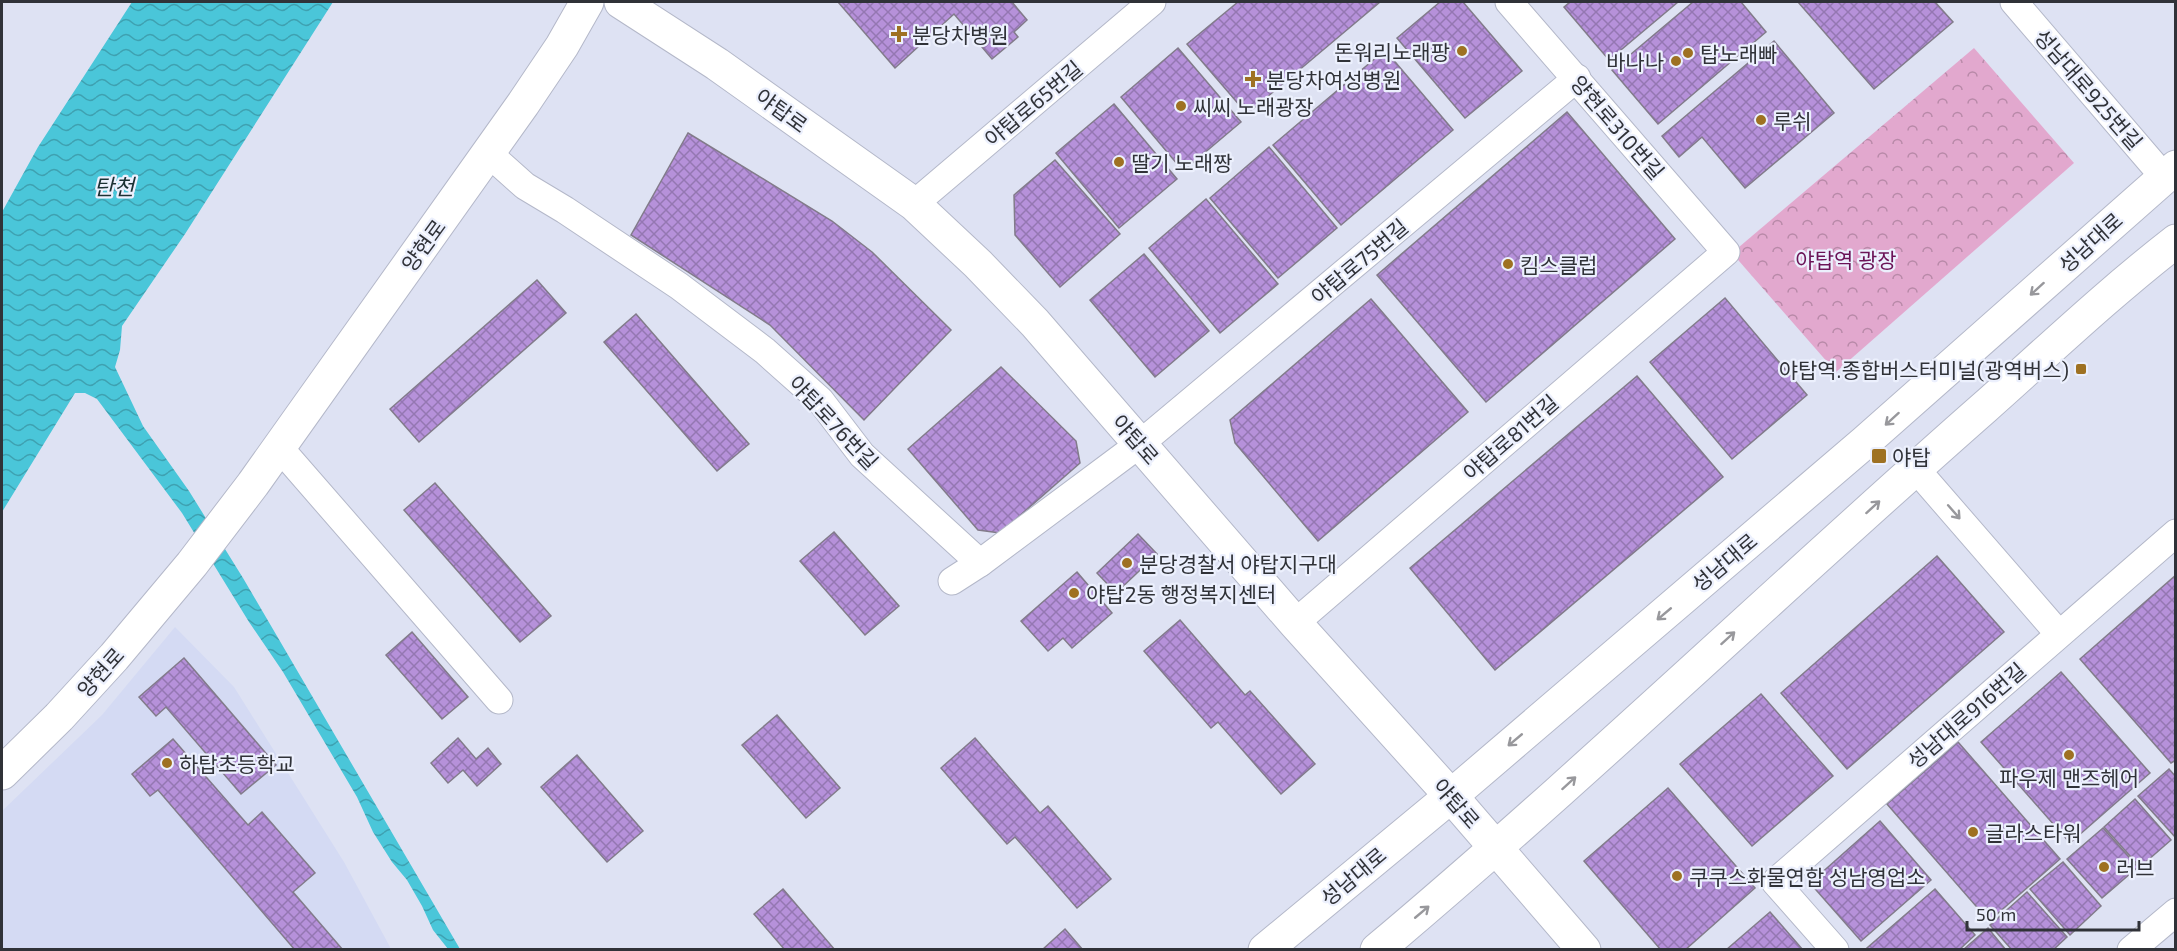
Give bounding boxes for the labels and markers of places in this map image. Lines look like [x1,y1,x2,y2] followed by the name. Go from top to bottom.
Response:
[912,22,1009,47] place label: 분당차병원
[890,25,908,43] marker: 분당차병원
[1334,39,1450,64] place label: 돈워리노래팡
[1700,41,1777,66] place label: 탑노래빠
[1455,44,1469,58] marker: 돈워리노래팡
[1681,46,1695,60] marker: 탑노래빠
[1606,49,1664,74] place label: 바나나
[1669,54,1683,68] marker: 바나나
[1266,67,1401,92] place label: 분당차여성병원
[1244,70,1262,88] marker: 분당차여성병원
[1193,94,1314,119] place label: 씨씨 노래광장
[1174,99,1188,113] marker: 씨씨 노래광장
[1773,108,1812,133] place label: 루쉬
[1754,113,1768,127] marker: 루쉬
[1131,150,1232,175] place label: 딸기 노래짱
[1112,155,1126,169] marker: 딸기 노래짱
[1520,252,1597,277] place label: 킴스클럽
[1501,257,1515,271] marker: 킴스클럽
[1779,357,2069,382] place label: 야탑역.종합버스터미널(광역버스)
[2074,362,2088,376] marker: 야탑역.종합버스터미널(광역버스)
[1892,444,1931,469] place label: 야탑
[1870,447,1888,465] marker: 야탑
[1139,551,1337,576] place label: 분당경찰서 야탑지구대
[1120,556,1134,570] marker: 분당경찰서 야탑지구대
[1086,581,1276,606] place label: 야탑2동 행정복지센터
[1067,586,1081,600] marker: 야탑2동 행정복지센터
[2062,748,2076,762] marker: 파우제 맨즈헤어
[179,751,295,776] place label: 하탑초등학교
[160,756,174,770] marker: 하탑초등학교
[1999,765,2139,790] place label: 파우제 맨즈헤어
[1985,820,2082,845] place label: 글라스타워
[1966,825,1980,839] marker: 글라스타워
[2116,855,2155,880] place label: 러브
[2097,860,2111,874] marker: 러브
[1689,864,1926,889] place label: 쿠쿠스화물연합 성남영업소
[1670,869,1684,883] marker: 쿠쿠스화물연합 성남영업소

